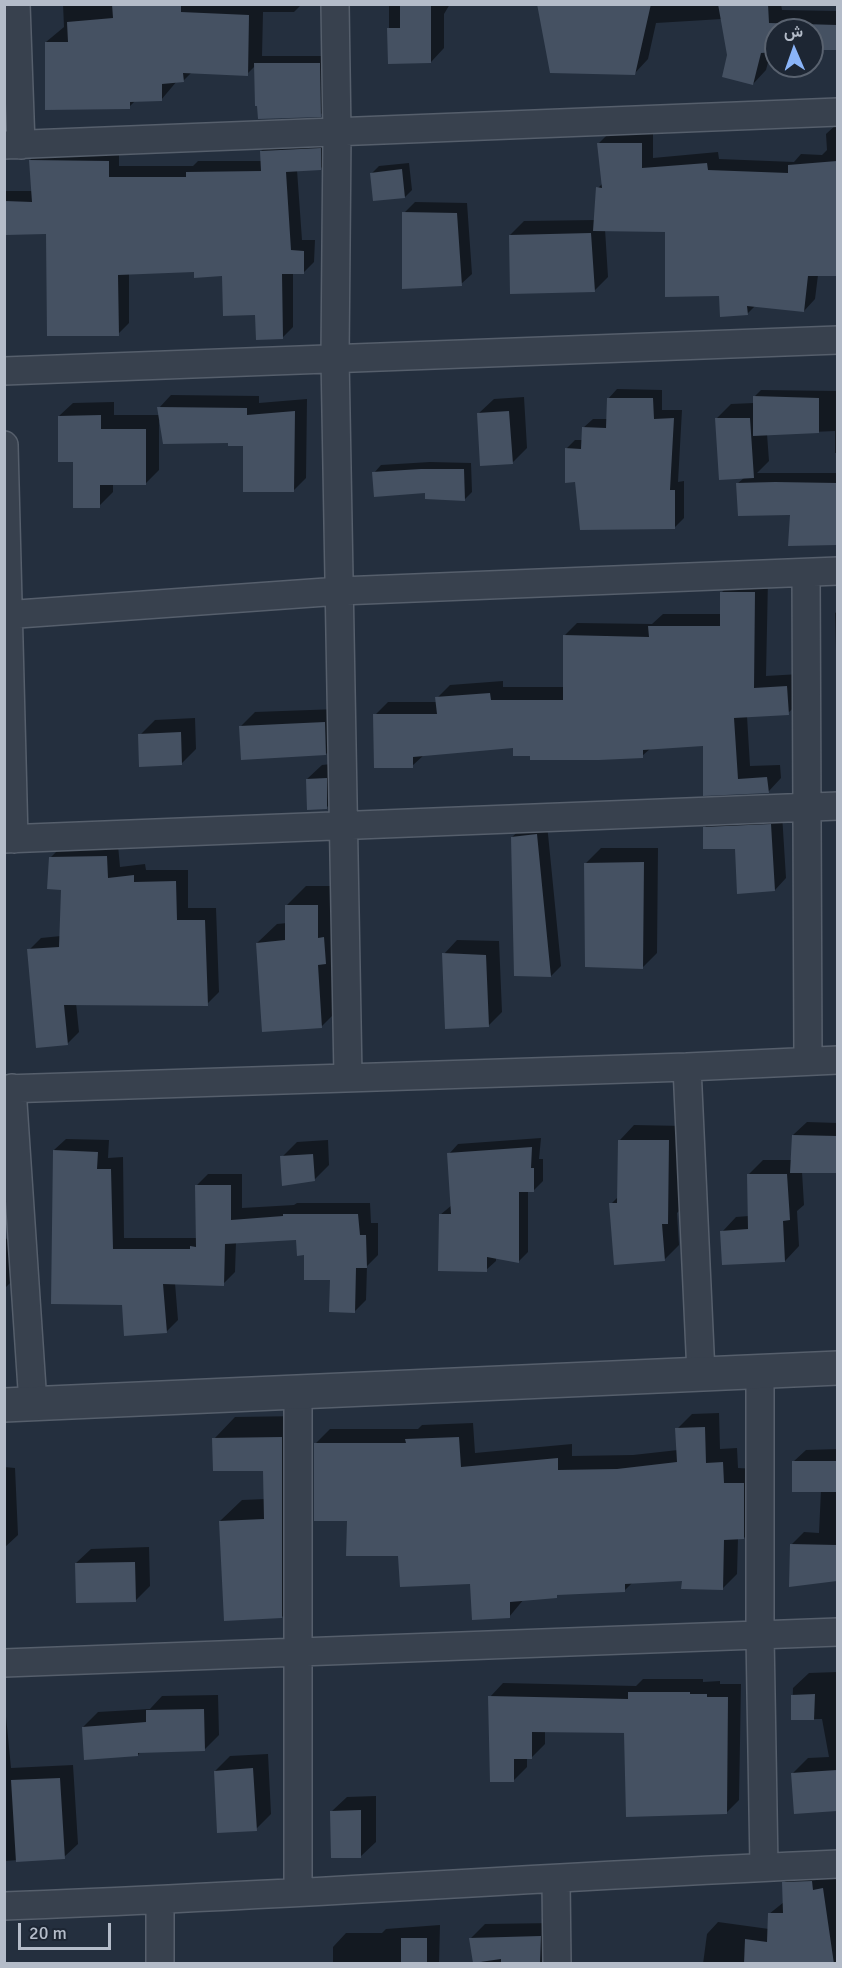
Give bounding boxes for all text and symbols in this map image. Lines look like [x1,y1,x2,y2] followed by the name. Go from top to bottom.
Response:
[764,18,824,78] north arrow
[783,22,803,42] text: ش
[21,1911,114,1949] scale bar
[29,1922,67,1944] text: 20 m

